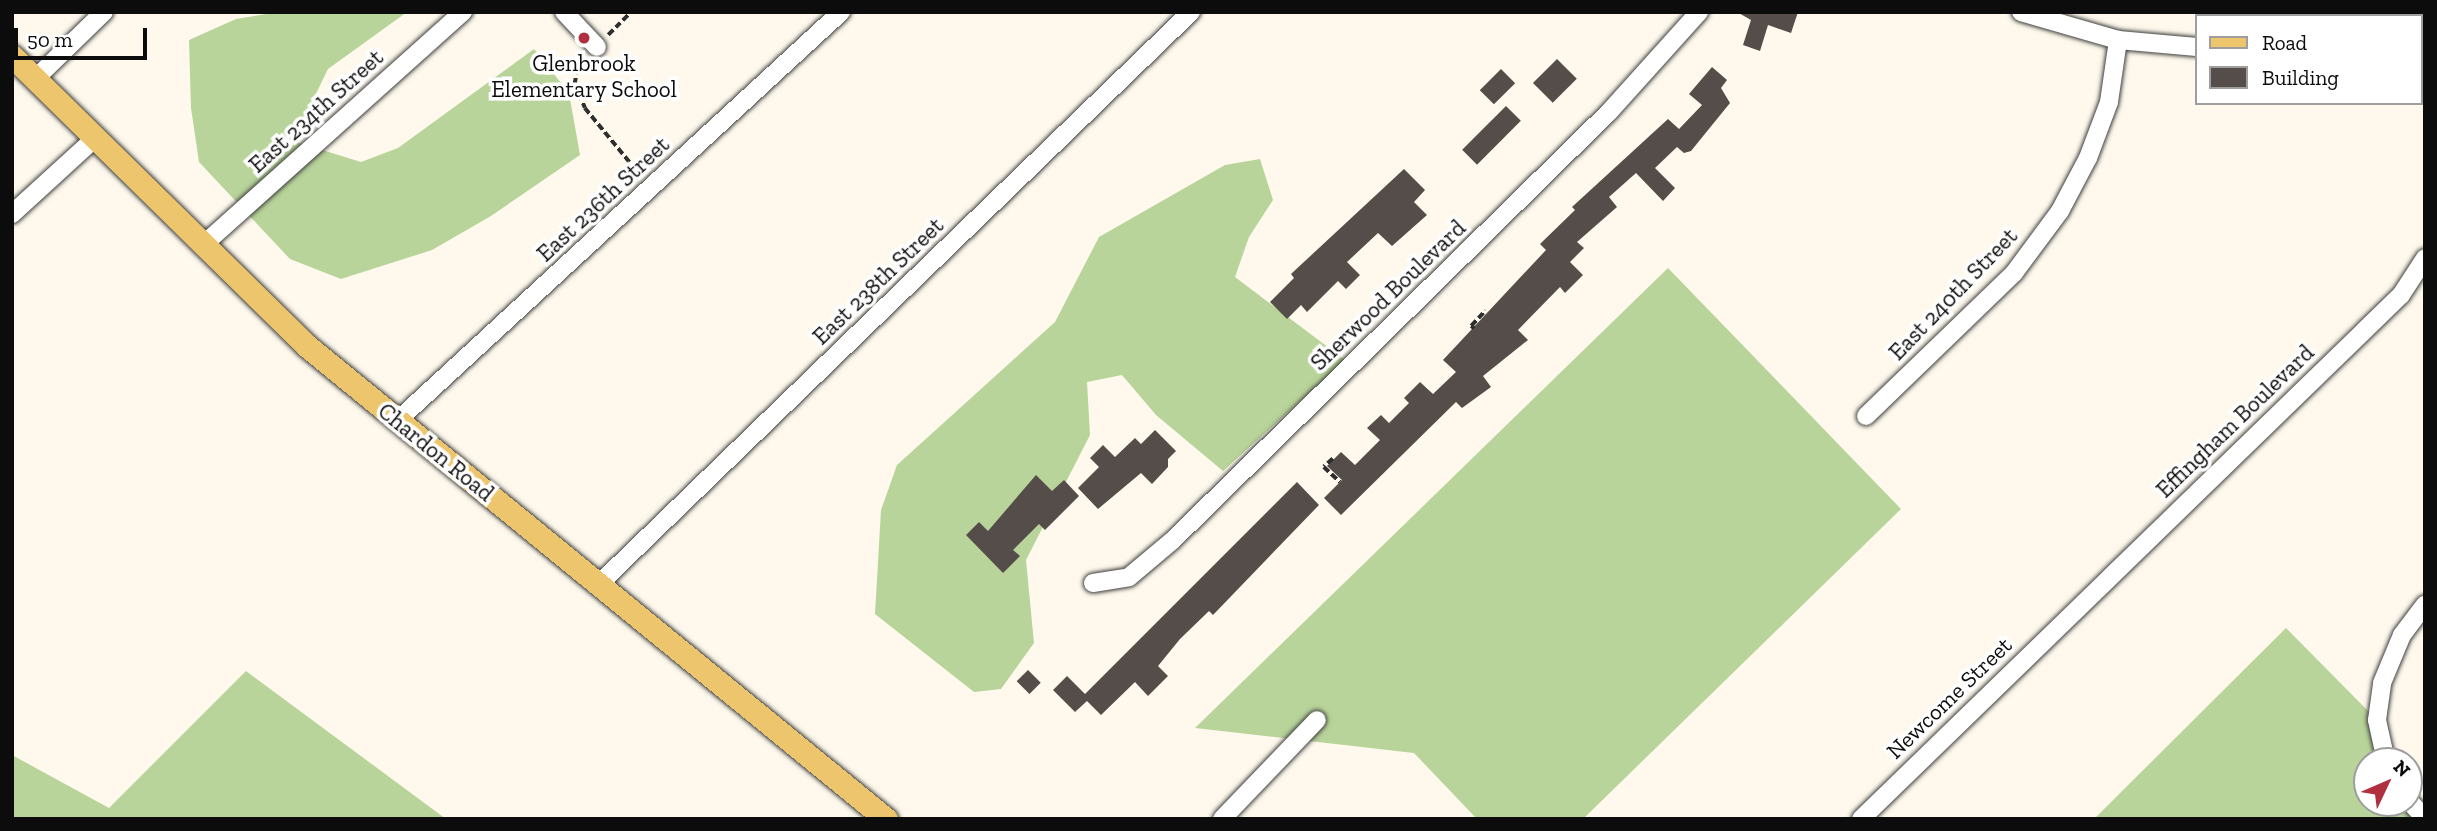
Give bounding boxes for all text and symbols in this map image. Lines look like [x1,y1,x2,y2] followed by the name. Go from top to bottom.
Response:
[18,14,150,58] scale bar
[2196,14,2423,105] legend
[27,27,73,52] text: 50 m
[576,30,592,46] marker: Glenbrook Elementary School
[2262,30,2307,55] text: Road
[243,43,389,179] street label: East 234th Street
[491,49,677,103] place label: Glenbrook Elementary School
[2262,65,2339,90] text: Building
[531,131,675,267] street label: East 236th Street
[807,212,949,350] street label: East 238th Street
[1305,214,1471,376] street label: Sherwood Boulevard
[1883,222,2023,366] street label: East 240th Street
[2150,339,2320,503] street label: Effingham Boulevard
[373,397,499,507] street label: Chardon Road
[1881,631,2017,765] street label: Newcome Street
[2353,747,2423,817] north arrow
[2389,755,2415,782] text: N

